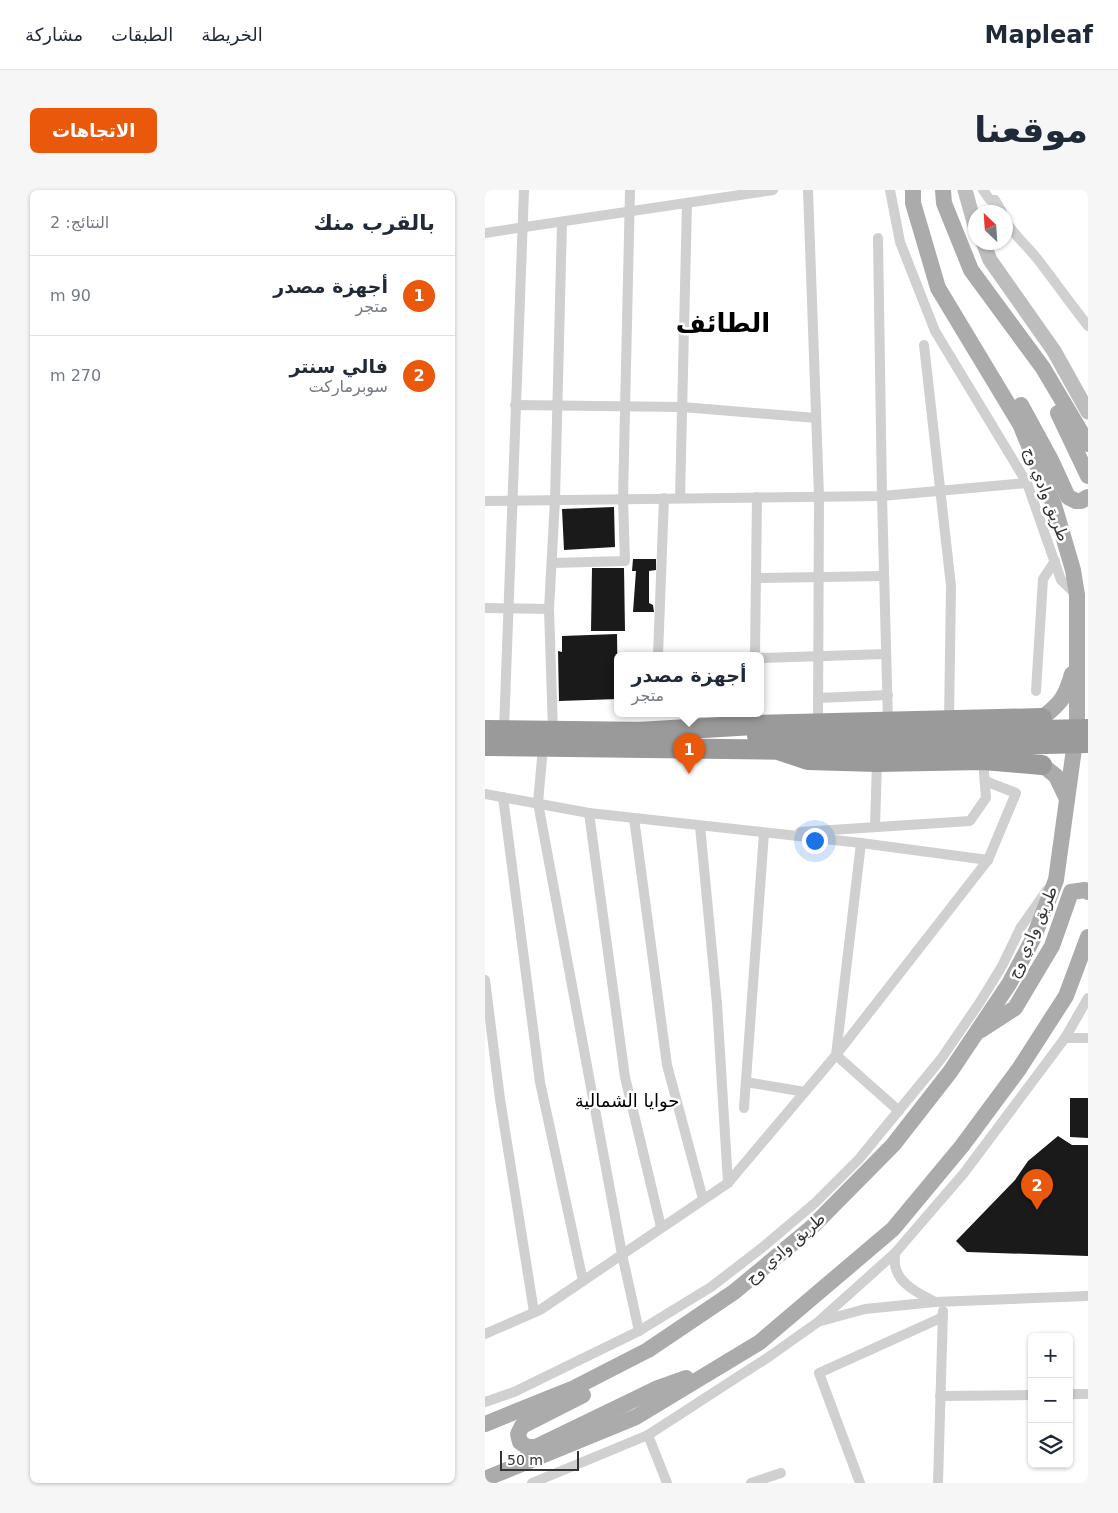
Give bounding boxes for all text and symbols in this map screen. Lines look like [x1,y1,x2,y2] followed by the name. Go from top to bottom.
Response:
[985,21,1093,49] text: Mapleaf
[25,24,83,45] text: مشاركة
[111,24,173,45] text: الطبقات
[201,24,263,45] text: الخريطة
[30,108,157,153] button: الاتجاهات
[974,110,1088,150] text: موقعنا
[968,205,1013,250] north arrow
[314,211,435,235] text: بالقرب منك
[50,213,109,232] text: النتائج: 2
[273,275,388,297] text: أجهزة مصدر
[50,286,91,305] text: 90 m
[413,286,425,305] text: 1
[355,297,388,316] text: متجر
[676,308,770,338] district label: الطائف
[289,355,388,377] text: فالي سنتر
[50,366,101,385] text: 270 m
[413,366,425,385] text: 2
[309,377,388,396] text: سوبرماركت
[1019,444,1073,544] street label: طريق وادي وج
[614,652,764,717] popup
[632,664,746,686] text: أجهزة مصدر
[632,686,664,705] text: متجر
[673,733,705,774] pin: 1
[802,828,828,854] your location
[1004,883,1062,982] street label: طريق وادي وج
[575,1090,679,1112] district label: حوايا الشمالية
[1021,1169,1053,1210] pin: 2
[742,1209,830,1289] street label: طريق وادي وج
[1028,1333,1073,1468] map controls
[1028,1333,1073,1378] button: +
[1028,1378,1073,1423] button: −
[1028,1423,1073,1468] button: layers
[500,1448,579,1471] scale bar
[507,1452,543,1468] text: 50 m

